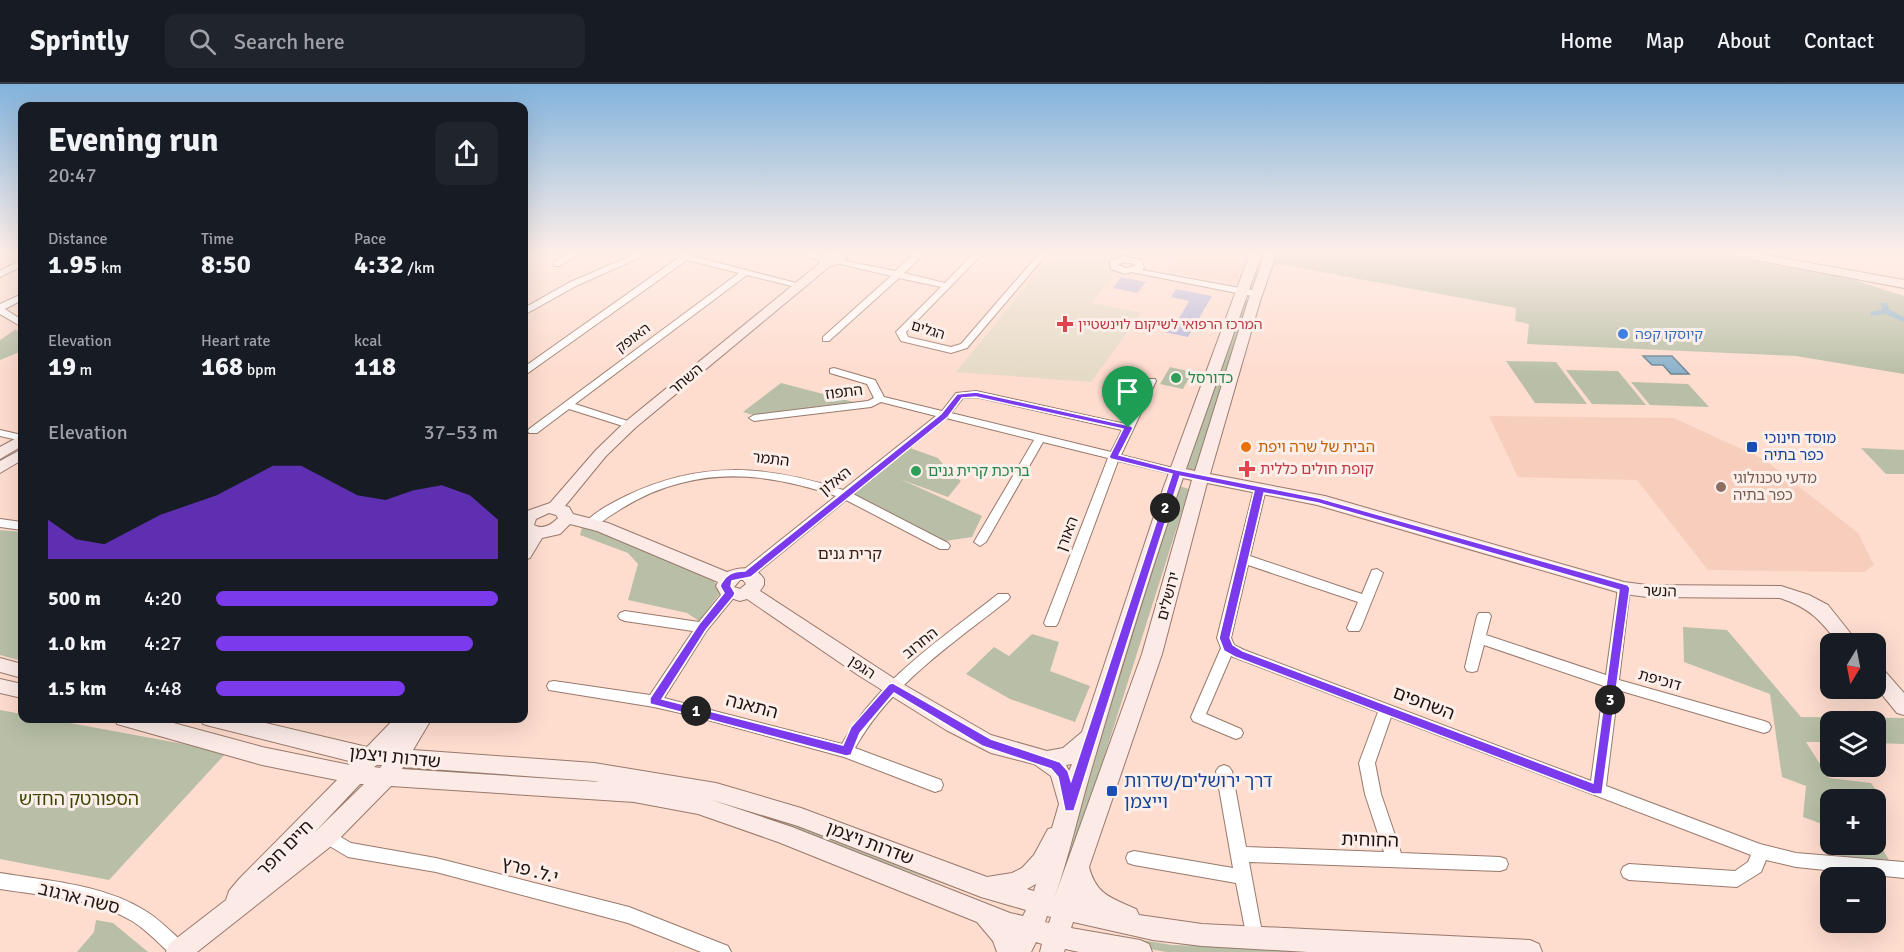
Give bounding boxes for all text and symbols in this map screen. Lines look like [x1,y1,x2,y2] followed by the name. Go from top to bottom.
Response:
[165,14,585,68] search box
[30,24,129,58] text: Sprintly
[186,25,219,58] icon: search
[234,28,345,55] text: Search here
[1560,28,1613,54] text: Home
[1646,28,1684,54] text: Map
[1717,28,1771,54] text: About
[1804,28,1874,54] text: Contact
[48,120,218,161] text: Evening run
[435,122,498,185] button: share
[48,163,97,188] text: 20:47
[48,229,108,249] text: Distance
[201,229,234,249] text: Time
[354,229,386,249] text: Pace
[48,249,98,281] text: 1.95
[201,249,251,281] text: 8:50
[354,249,404,281] text: 4:32
[98,258,122,278] text: km
[404,258,435,278] text: /km
[1056,315,1074,333] marker: המרכז הרפואי לשיקום לוינשטיין
[1078,316,1263,333] place label: המרכז הרפואי לשיקום לוינשטיין
[909,317,947,343] street label: הגלים
[612,320,654,356] street label: האופק
[1635,326,1703,343] place label: קיוסקו קפה
[1616,327,1630,341] marker: קיוסקו קפה
[48,331,112,351] text: Elevation
[201,331,270,351] text: Heart rate
[354,331,382,351] text: kcal
[48,351,76,383] text: 19
[201,351,243,383] text: 168
[354,351,396,383] text: 118
[76,360,92,380] text: m
[243,360,276,380] text: bpm
[666,360,706,398] street label: השחר
[1102,366,1153,428] pin
[1188,369,1234,387] place label: כדורסל
[1169,371,1183,385] marker: כדורסל
[1111,375,1144,408] icon: arrive
[824,381,864,403] street label: התפוז
[48,420,128,445] text: Elevation
[424,420,498,445] text: 37–53 m
[1764,429,1836,464] place label: מוסד חינוכי כפר בתיה
[1258,438,1375,456] place label: הבית של שרה ויפת
[1239,440,1253,454] marker: הבית של שרה ויפת
[1745,440,1759,454] marker: מוסד חינוכי כפר בתיה
[752,448,790,470] street label: התמר
[1238,460,1256,478] marker: קופת חולים כללית
[1260,460,1374,478] place label: קופת חולים כללית
[928,462,1030,480] place label: בריכת קרית גנים
[815,463,855,499] street label: האלון
[909,464,923,478] marker: בריכת קרית גנים
[1733,469,1817,504] place label: מדעי טכנולוגי כפר בתיה
[1714,480,1728,494] marker: מדעי טכנולוגי כפר בתיה
[1150,493,1180,523] pin: 2
[1161,498,1169,518] text: 2
[1052,514,1082,554] street label: האורן
[818,544,882,564] district label: קרית גנים
[1153,570,1183,622] street label: ירושלים
[1643,581,1677,601] street label: הנשר
[48,586,101,611] text: 500 m
[144,586,182,611] text: 4:20
[899,623,941,663] street label: החרוב
[48,631,106,656] text: 1.0 km
[144,631,182,656] text: 4:27
[1820,633,1886,699] north arrow
[1820,633,1886,933] map controls
[845,652,879,682] street label: הגפן
[1636,665,1684,695] street label: דוכיפת
[48,676,106,701] text: 1.5 km
[144,676,182,701] text: 4:48
[1390,681,1458,725] street label: השחפים
[1595,685,1625,715] pin: 3
[724,689,780,723] street label: התאנה
[1606,690,1614,710] text: 3
[681,696,711,726] pin: 1
[692,701,700,721] text: 1
[1820,711,1886,777] button: layers
[348,741,442,773] street label: שדרות ויצמן
[1124,770,1273,813] place label: דרך ירושלים/שדרות וייצמן
[1105,784,1119,798] marker: דרך ירושלים/שדרות וייצמן
[19,788,139,810] park label: הספורטק החדש
[1820,789,1886,855] button: +
[252,815,318,881] street label: חיים חפר
[823,816,917,870] street label: שדרות ויצמן
[1341,828,1399,852] street label: החוחית
[499,852,561,888] street label: י.ל. פרץ
[1820,867,1886,933] button: −
[36,877,122,919] street label: סשה ארגוב

